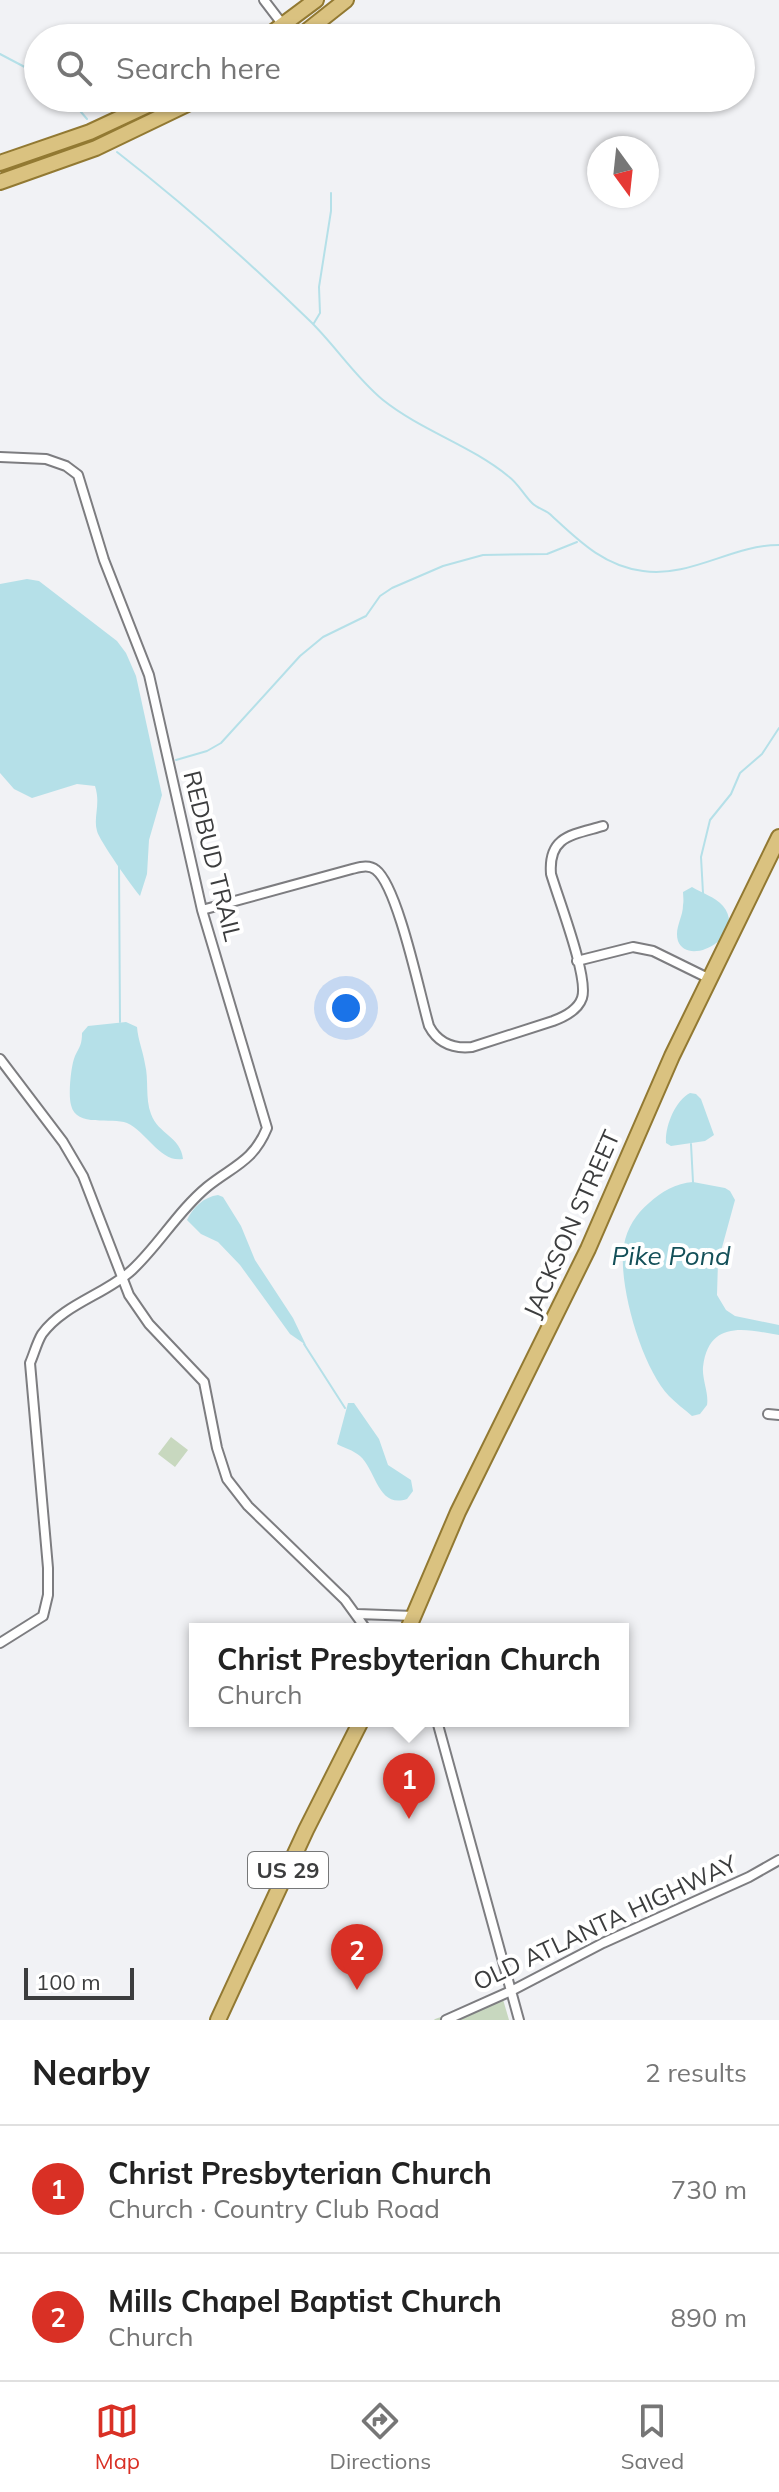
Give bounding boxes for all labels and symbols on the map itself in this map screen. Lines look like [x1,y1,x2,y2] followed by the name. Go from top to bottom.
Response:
[587,136,659,208] north arrow
[177,767,249,944] street label: REDBUD TRAIL
[326,988,366,1028] your location
[516,1125,626,1322] street label: JACKSON STREET
[611,1239,731,1272] water label: Pike Pond
[383,1753,435,1819] pin: 1
[468,1848,742,1996] street label: OLD ATLANTA HIGHWAY
[248,1852,328,1888] road number: US 29
[331,1924,383,1990] pin: 2
[24,1964,134,2000] scale bar

